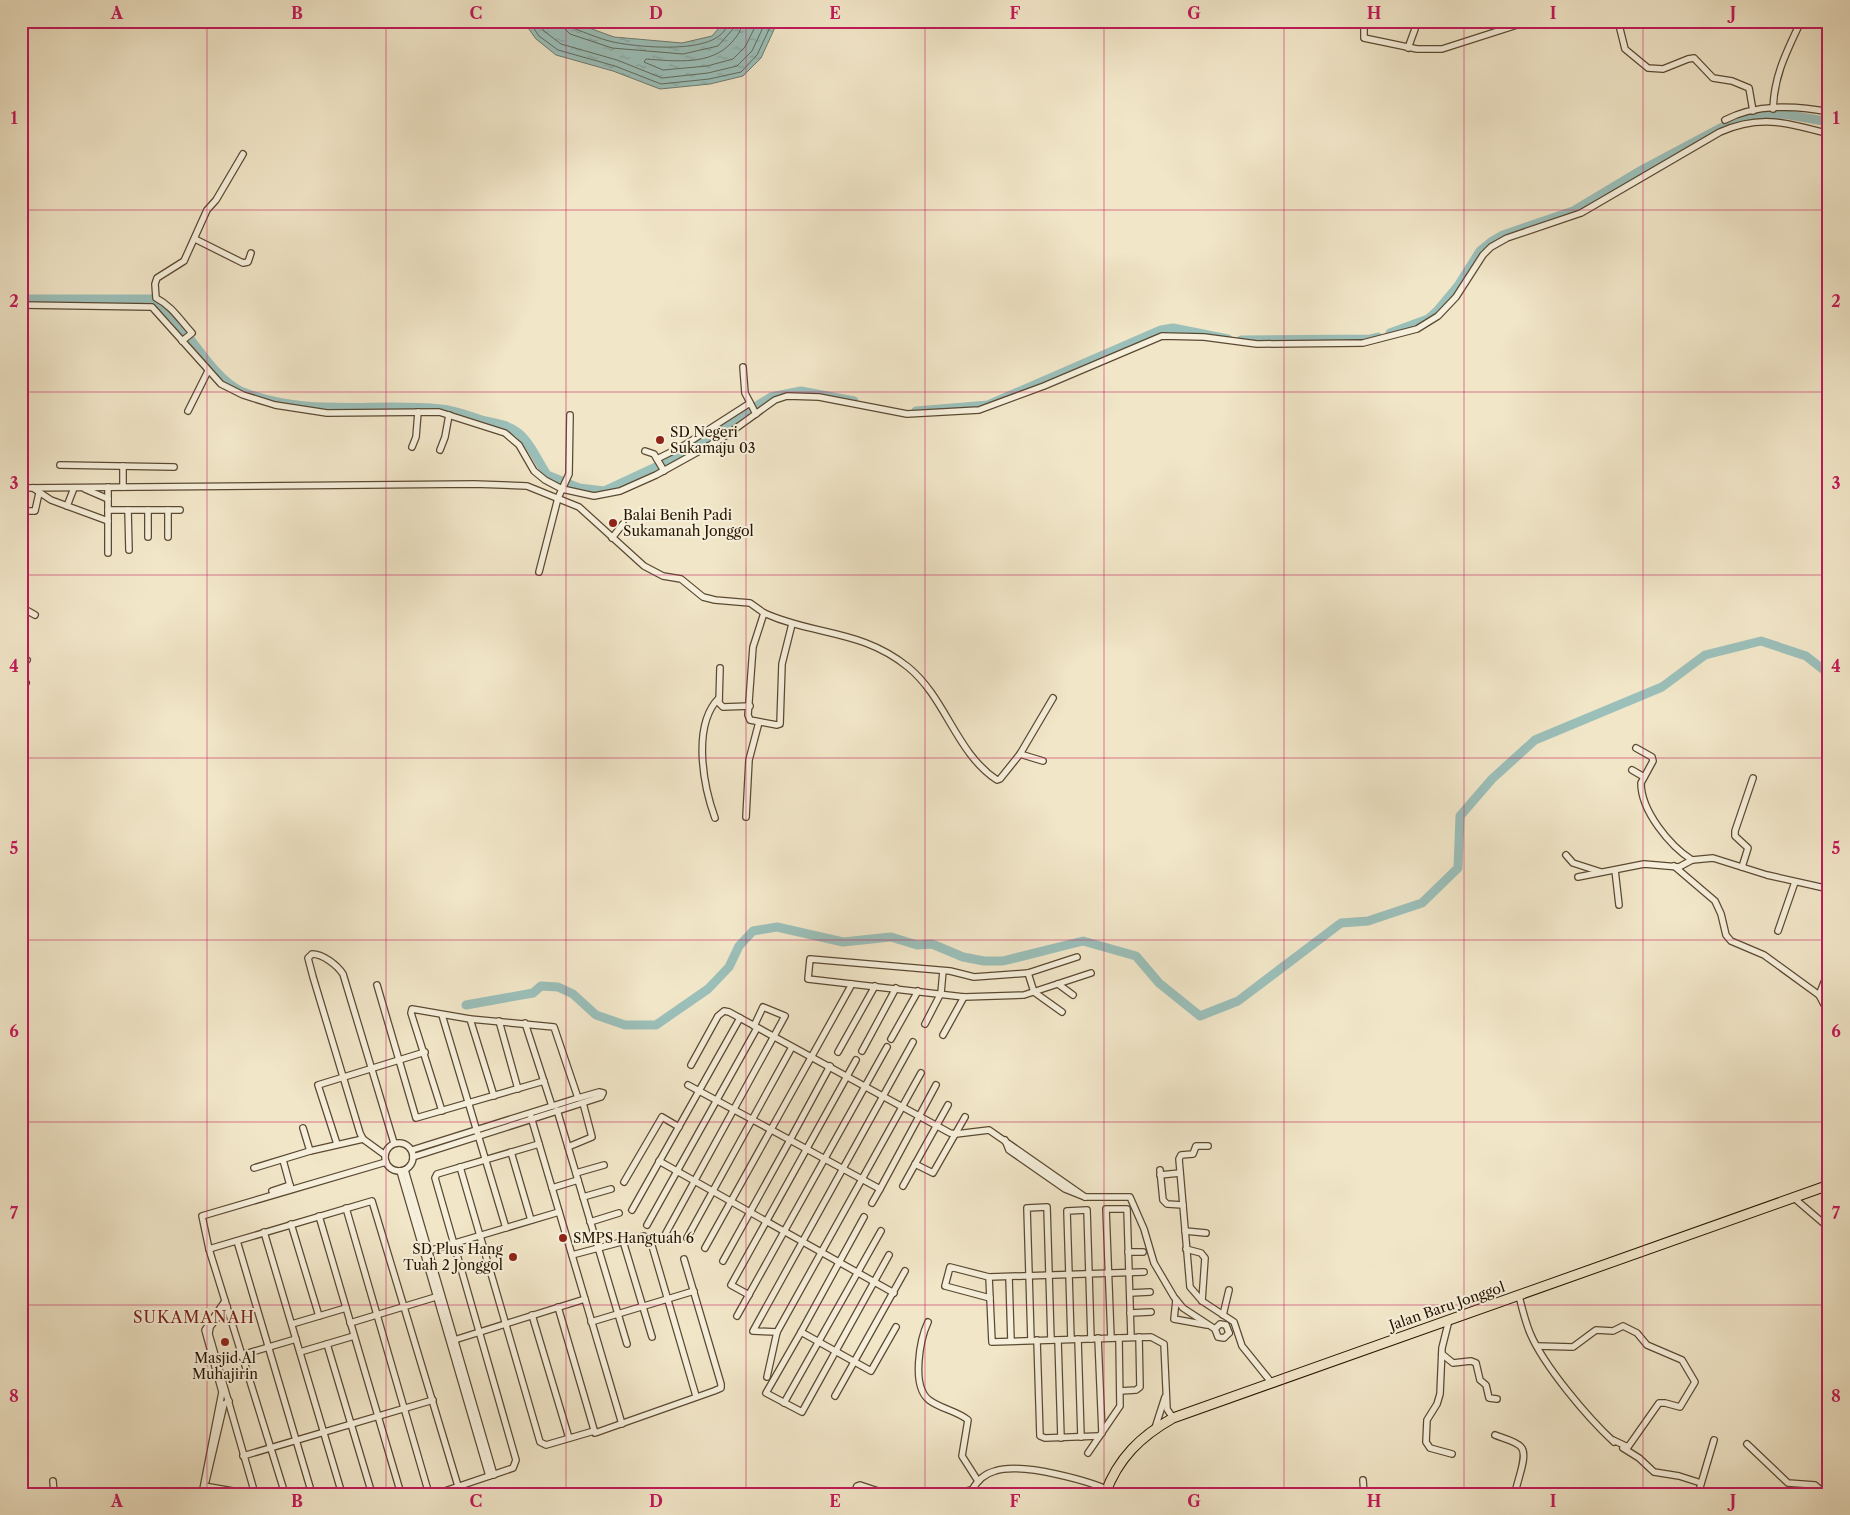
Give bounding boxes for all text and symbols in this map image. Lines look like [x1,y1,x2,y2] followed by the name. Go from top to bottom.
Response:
[110,3,124,23] text: A
[291,3,303,23] text: B
[470,3,482,23] text: C
[649,3,663,23] text: D
[829,3,841,23] text: E
[1010,3,1021,23] text: F
[1187,3,1201,23] text: G
[1367,3,1381,23] text: H
[1550,3,1557,23] text: I
[1727,3,1736,23] text: J
[10,108,18,128] text: 1
[1832,108,1840,128] text: 1
[9,291,19,311] text: 2
[1831,291,1841,311] text: 2
[670,423,756,457] place label: SD Negeri Sukamaju 03
[654,434,666,446] marker: SD Negeri Sukamaju 03
[9,473,19,493] text: 3
[1831,473,1841,493] text: 3
[623,506,754,540] place label: Balai Benih Padi Sukamanah Jonggol
[607,517,619,529] marker: Balai Benih Padi Sukamanah Jonggol
[9,656,19,676] text: 4
[1831,656,1841,676] text: 4
[10,838,19,858] text: 5
[1832,838,1841,858] text: 5
[9,1021,19,1041] text: 6
[1831,1021,1841,1041] text: 6
[10,1203,19,1223] text: 7
[1832,1203,1841,1223] text: 7
[573,1229,694,1247] place label: SMPS Hangtuah 6
[557,1232,569,1244] marker: SMPS Hangtuah 6
[403,1240,504,1274] place label: SD Plus Hang Tuah 2 Jonggol
[507,1251,519,1263] marker: SD Plus Hang Tuah 2 Jonggol
[1385,1278,1507,1335] street label: Jalan Baru Jonggol
[133,1307,255,1327] district label: SUKAMANAH
[219,1336,231,1348] marker: Masjid Al Muhajirin
[192,1349,258,1383] place label: Masjid Al Muhajirin
[9,1386,19,1406] text: 8
[1831,1386,1841,1406] text: 8
[110,1491,124,1511] text: A
[291,1491,303,1511] text: B
[470,1491,482,1511] text: C
[649,1491,663,1511] text: D
[829,1491,841,1511] text: E
[1010,1491,1021,1511] text: F
[1187,1491,1201,1511] text: G
[1367,1491,1381,1511] text: H
[1550,1491,1557,1511] text: I
[1727,1491,1736,1511] text: J

